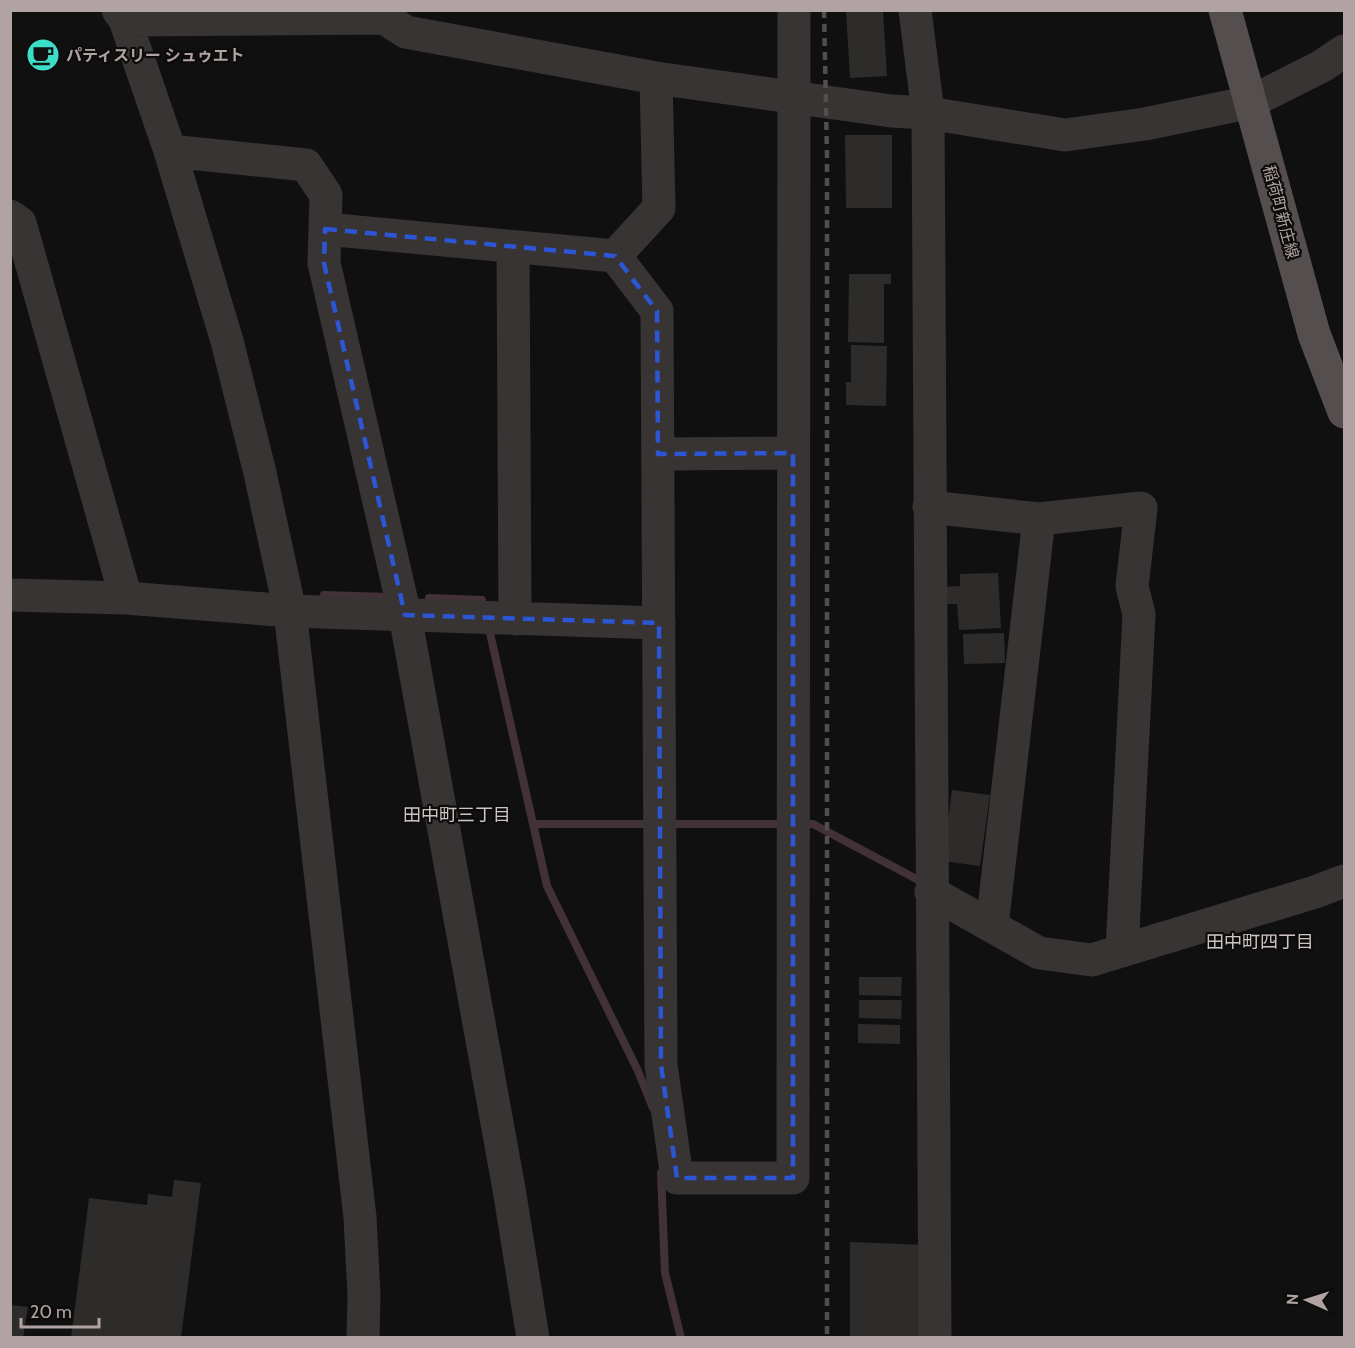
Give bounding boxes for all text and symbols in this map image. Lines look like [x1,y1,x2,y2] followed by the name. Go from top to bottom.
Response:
[25,37,61,73] cafe icon: パティスリー シュゥエト
[66,46,245,65] place label: パティスリー シュゥエト
[1259,163,1303,261] street label: 稲荷町新庄線
[403,804,511,826] district label: 田中町三丁目
[1206,931,1314,953] district label: 田中町四丁目
[1277,1270,1337,1330] north arrow
[21,1291,99,1329] scale bar
[1283,1293,1302,1305] text: N
[30,1301,72,1323] text: 20 m

